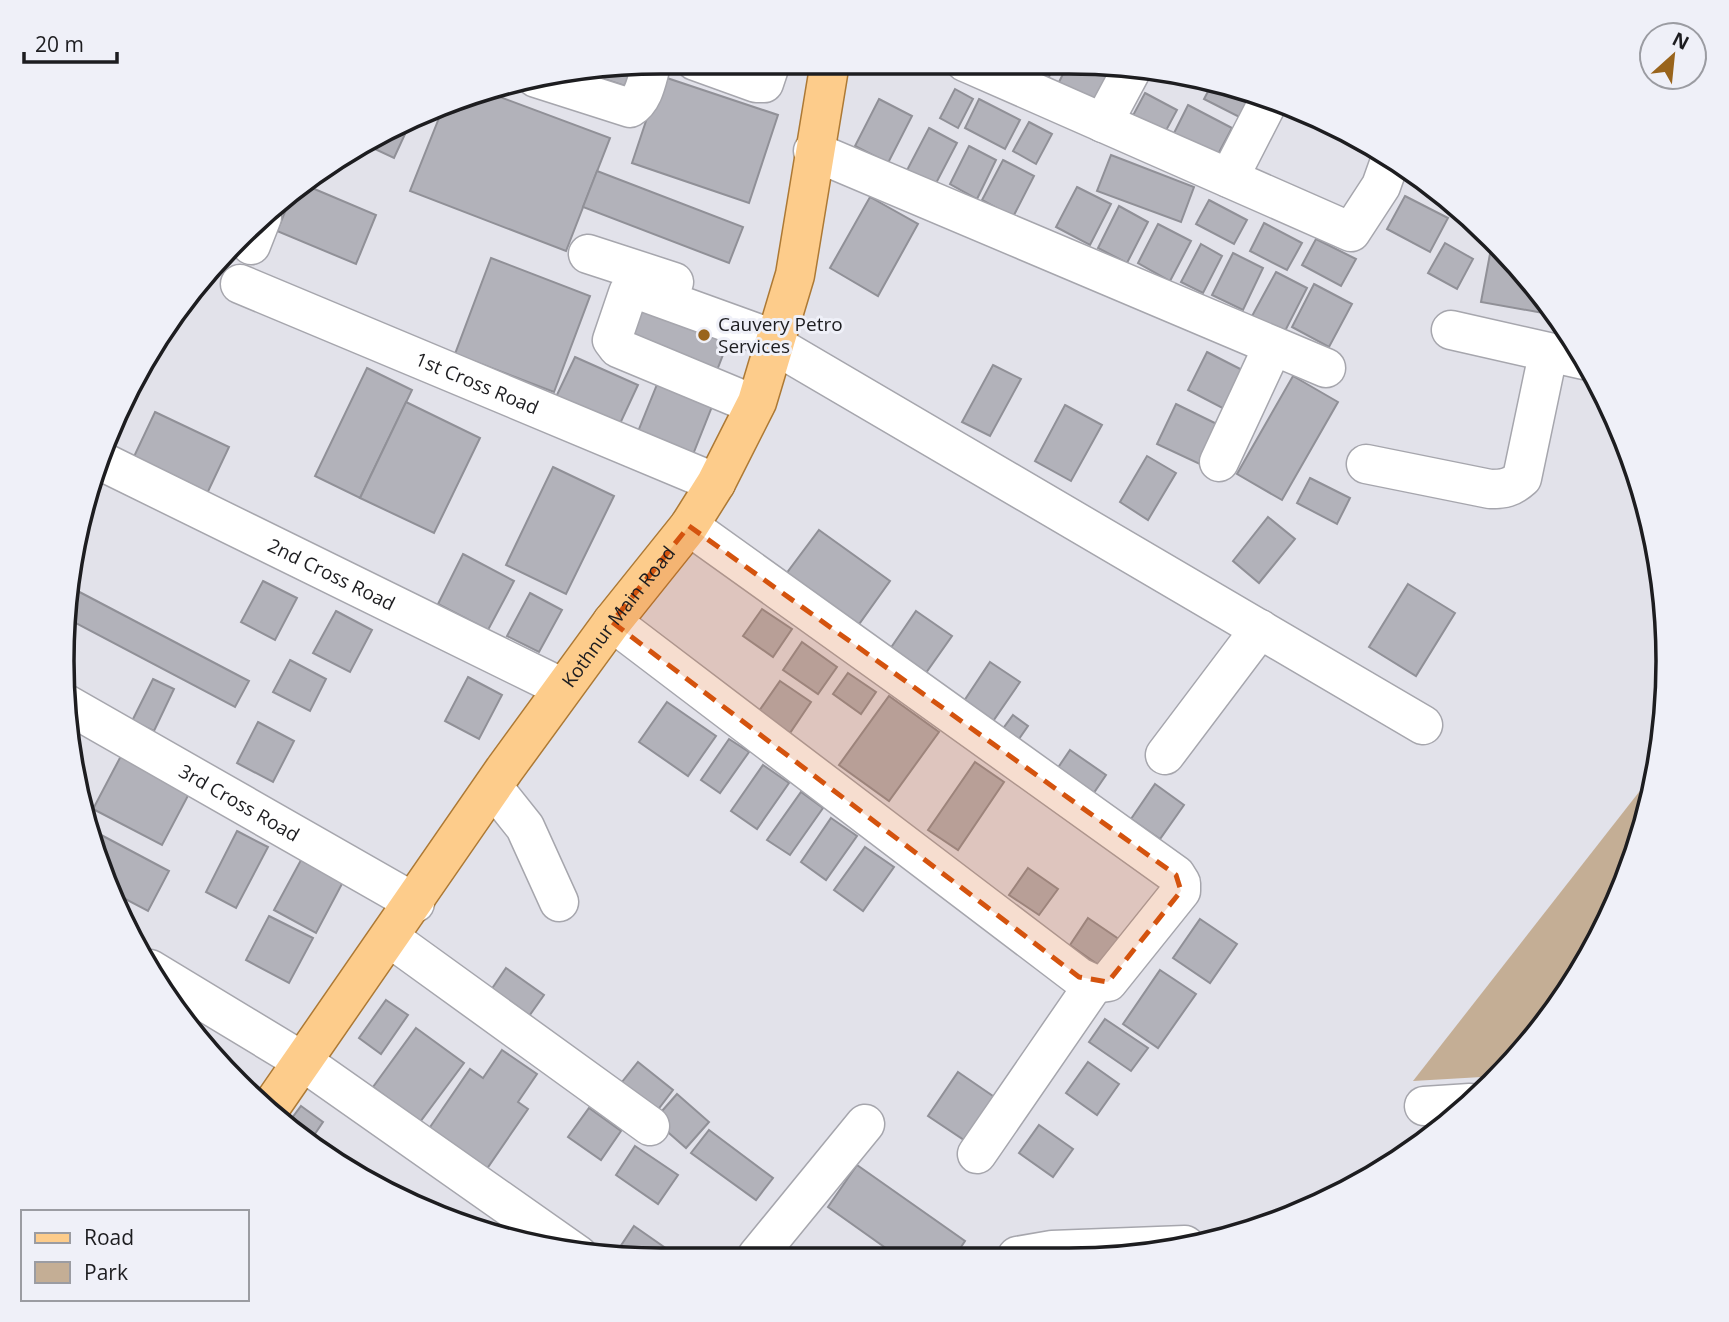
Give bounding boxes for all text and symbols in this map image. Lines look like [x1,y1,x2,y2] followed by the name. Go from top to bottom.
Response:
[24,21,117,65] scale bar
[1638,21,1708,91] north arrow
[1668,26,1694,56] text: N
[35,30,84,58] text: 20 m
[718,311,843,359] place label: Cauvery Petro Services
[696,327,712,343] marker: Cauvery Petro Services
[412,346,543,420] street label: 1st Cross Road
[264,532,400,617] street label: 2nd Cross Road
[556,540,681,693] street label: Kothnur Main Road
[174,758,304,847] street label: 3rd Cross Road
[21,1210,248,1301] legend
[84,1223,134,1251] text: Road
[84,1258,128,1286] text: Park

